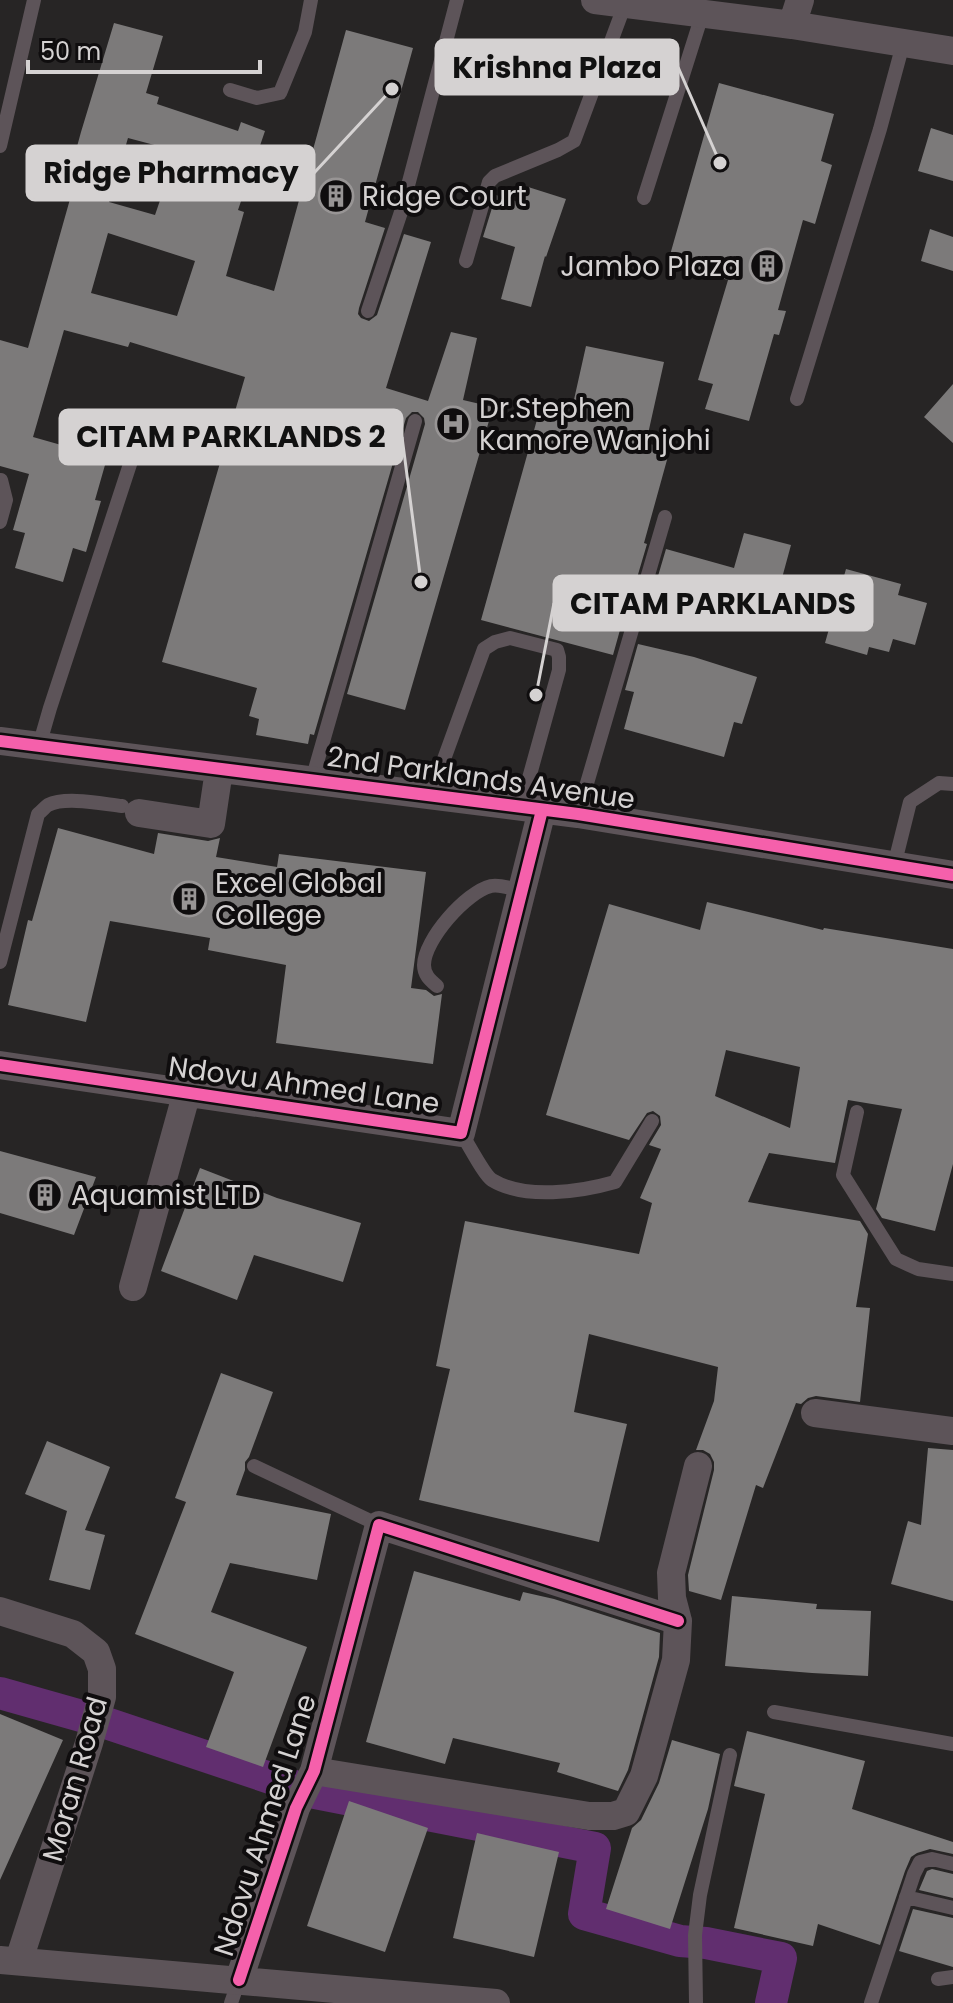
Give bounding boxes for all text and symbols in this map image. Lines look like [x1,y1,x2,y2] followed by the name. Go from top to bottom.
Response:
[28,24,260,74] scale bar
[40,35,101,68] text: 50 m
[436,40,678,94] callout: Krishna Plaza
[452,46,662,89] text: Krishna Plaza
[27,146,314,200] callout: Ridge Pharmacy
[43,151,299,194] text: Ridge Pharmacy
[317,177,355,215] building icon: Ridge Court
[362,177,527,216] place label: Ridge Court
[560,247,741,286] place label: Jambo Plaza
[748,247,786,285] building icon: Jambo Plaza
[479,389,711,460] place label: Dr.Stephen Kamore Wanjohi
[434,405,472,443] hospital icon: Dr.Stephen Kamore Wanjohi
[60,410,402,464] callout: CITAM PARKLANDS 2
[76,415,386,458] text: CITAM PARKLANDS 2
[554,576,872,630] callout: CITAM PARKLANDS
[570,582,856,625] text: CITAM PARKLANDS
[325,737,637,819] street label: 2nd Parklands Avenue
[215,864,383,935] place label: Excel Global College
[170,880,208,918] building icon: Excel Global College
[166,1047,442,1123] street label: Ndovu Ahmed Lane
[26,1176,64,1214] building icon: Aquamist LTD
[71,1176,261,1215] place label: Aquamist LTD
[204,1689,326,1961] street label: Ndovu Ahmed Lane
[33,1692,117,1866] street label: Moran Road

